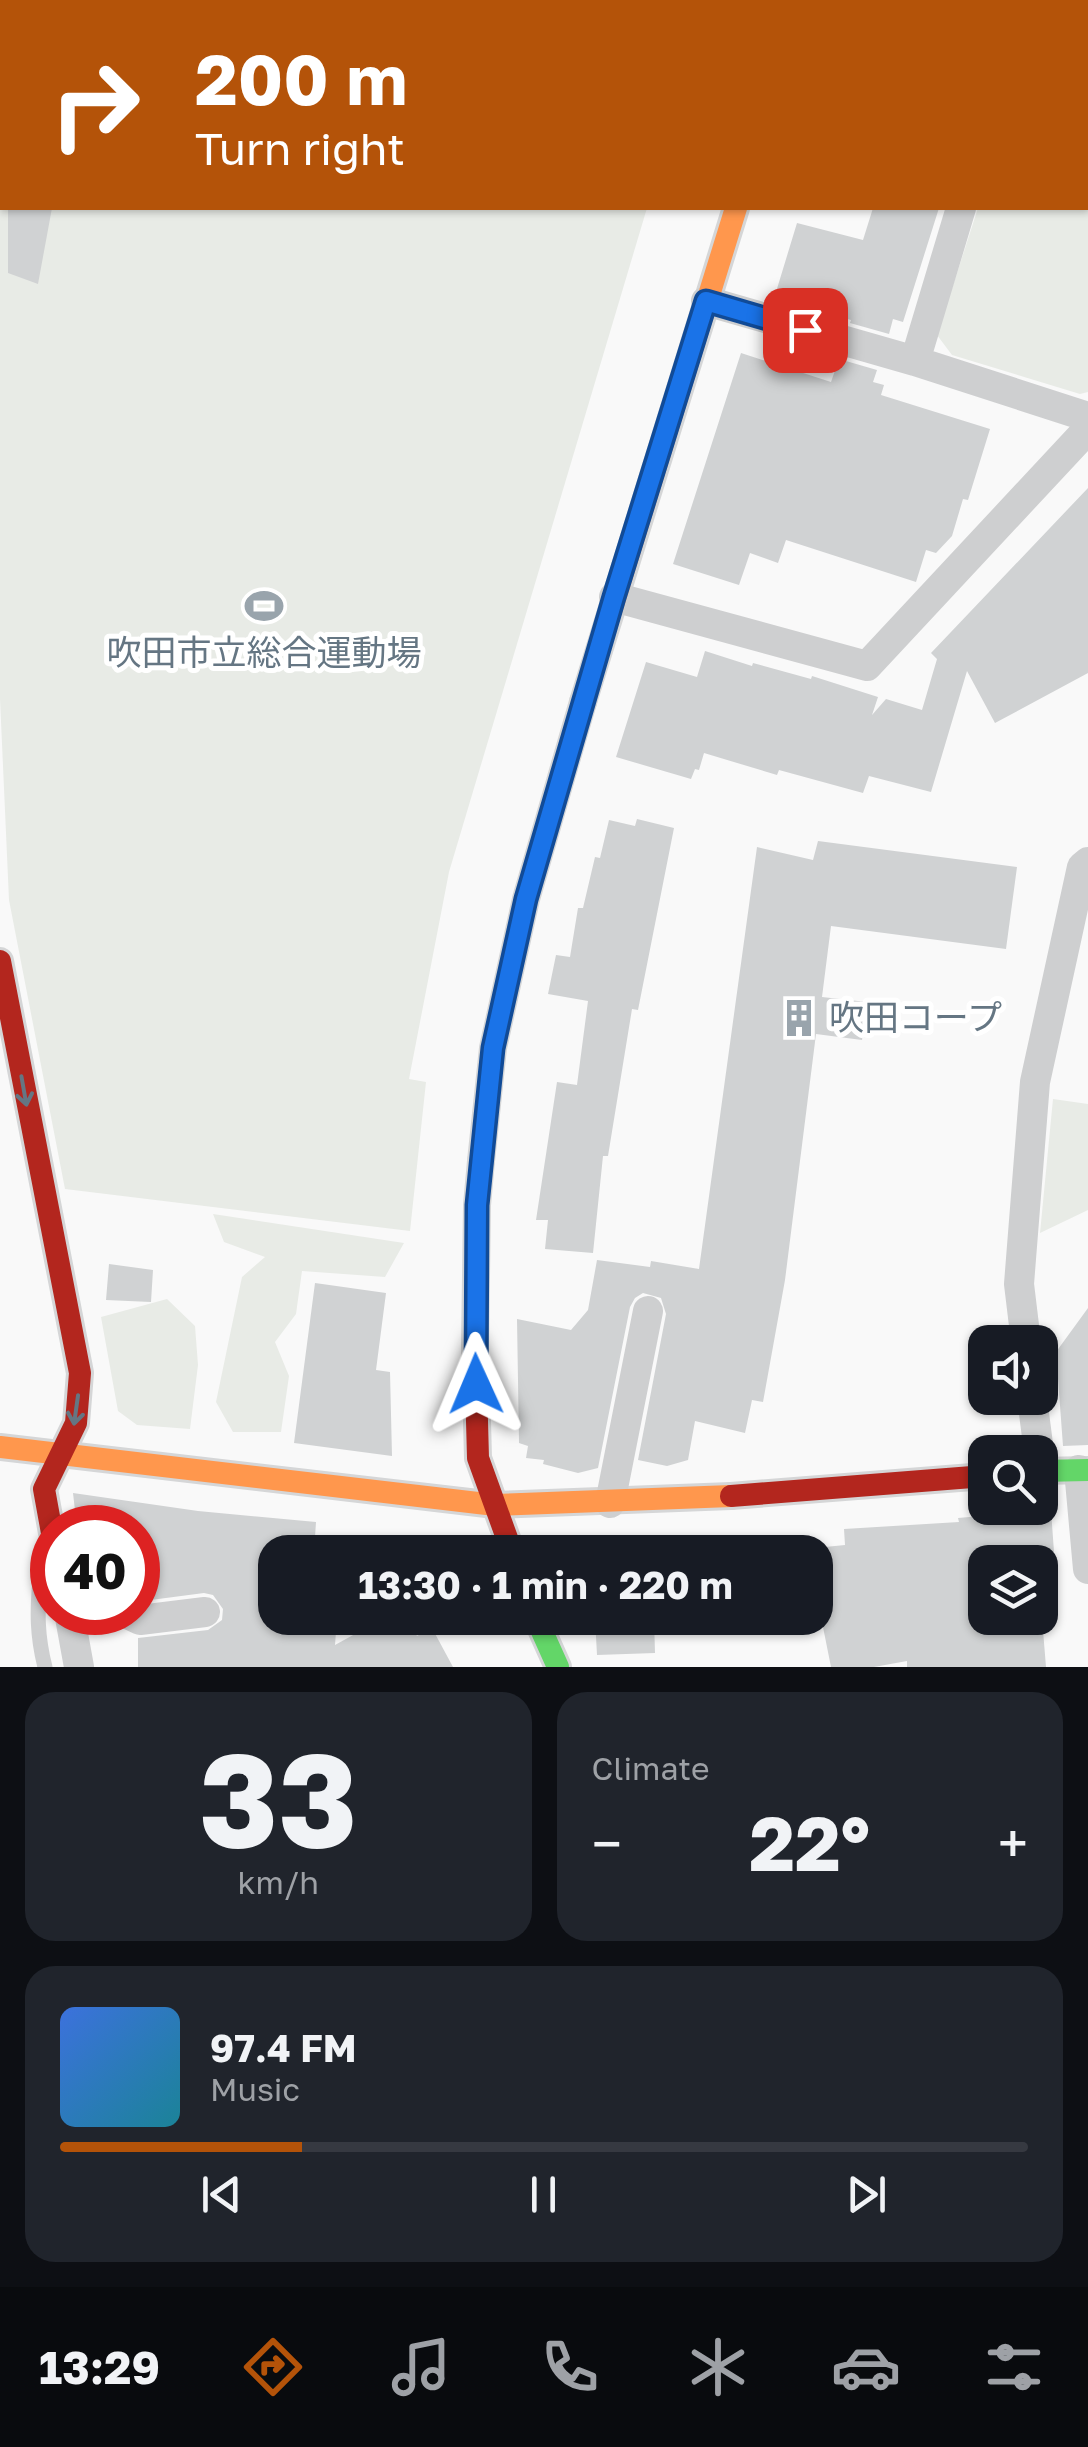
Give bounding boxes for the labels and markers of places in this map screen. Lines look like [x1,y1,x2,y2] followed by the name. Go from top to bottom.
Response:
[763,288,848,373] pin
[243,585,285,627] sports icon: 吹田市立総合運動場
[106,631,422,673] place label: 吹田市立総合運動場
[829,996,1002,1038] place label: 吹田コープ
[778,997,820,1039] building icon: 吹田コープ

